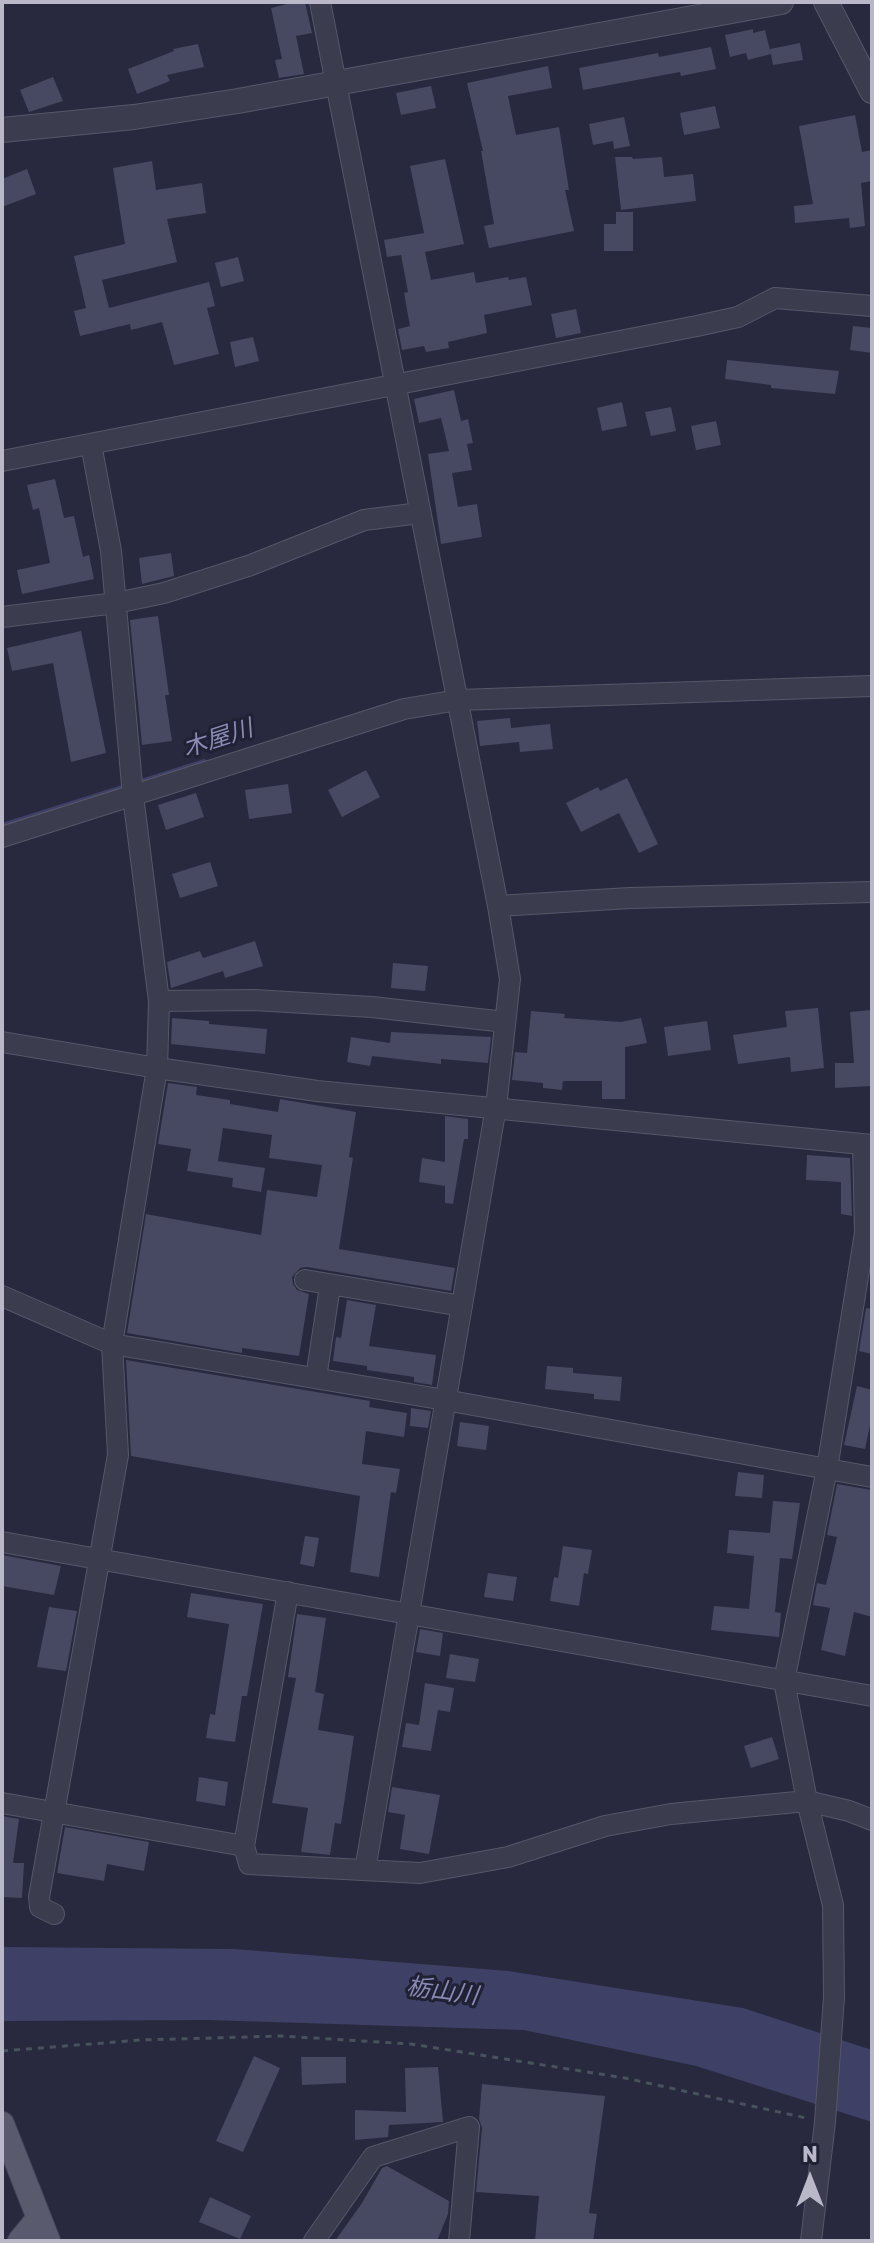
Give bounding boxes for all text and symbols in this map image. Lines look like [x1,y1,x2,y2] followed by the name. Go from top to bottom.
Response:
[179,714,257,764] water label: 木屋川
[404,1973,480,2011] water label: 栃山川
[770,2139,850,2219] north arrow
[802,2141,818,2168] text: N

